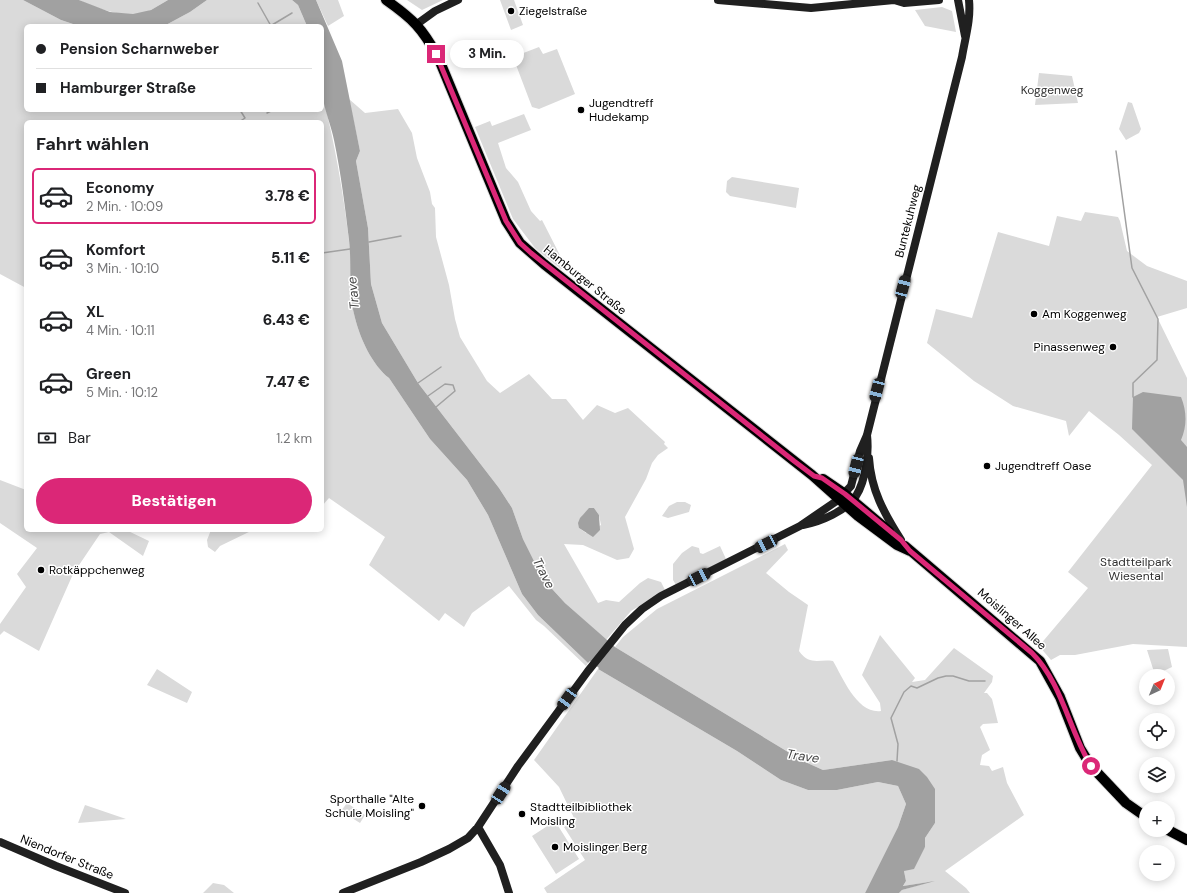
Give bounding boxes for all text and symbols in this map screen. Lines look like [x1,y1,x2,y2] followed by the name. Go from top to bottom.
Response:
[519,3,587,19] place label: Ziegelstraße
[506,6,516,16] marker: Ziegelstraße
[60,39,219,59] text: Pension Scharnweber
[450,40,524,68] callout: 3 Min.
[427,45,445,63] route end
[468,45,506,62] text: 3 Min.
[60,78,196,98] text: Hamburger Straße
[1021,82,1084,98] park label: Koggenweg
[589,95,653,125] place label: Jugendtreff Hudekamp
[576,105,586,115] marker: Jugendtreff Hudekamp
[36,132,149,156] text: Fahrt wählen
[38,178,74,214] icon: car
[86,178,154,198] text: Economy
[891,183,925,259] street label: Buntekuhweg
[265,186,310,206] text: 3.78 €
[86,198,163,215] text: 2 Min. · 10:09
[38,240,74,276] icon: car
[86,240,145,260] text: Komfort
[540,242,630,318] street label: Hamburger Straße
[271,248,310,268] text: 5.11 €
[86,260,159,277] text: 3 Min. · 10:10
[894,274,912,300] car
[343,276,363,310] water label: Trave
[38,302,74,338] icon: car
[86,302,104,322] text: XL
[1042,306,1127,322] place label: Am Koggenweg
[1029,309,1039,319] marker: Am Koggenweg
[263,310,310,330] text: 6.43 €
[86,322,155,339] text: 4 Min. · 10:11
[1034,339,1105,355] place label: Pinassenweg
[1108,342,1118,352] marker: Pinassenweg
[38,364,74,400] icon: car
[86,364,131,384] text: Green
[266,372,310,392] text: 7.47 €
[868,377,886,403] car
[86,384,158,401] text: 5 Min. · 10:12
[36,427,58,449] icon: cash
[68,428,91,448] text: Bar
[276,430,312,447] text: 1.2 km
[847,453,865,479] car
[995,458,1091,474] place label: Jugendtreff Oase
[982,461,992,471] marker: Jugendtreff Oase
[36,478,312,524] button: Bestätigen
[753,533,779,555] car
[1100,554,1172,584] park label: Stadtteilpark Wiesental
[529,555,559,591] water label: Trave
[49,562,145,578] place label: Rotkäppchenweg
[36,565,46,575] marker: Rotkäppchenweg
[686,566,712,588] car
[974,585,1050,654] street label: Moislinger Allee
[1139,669,1175,705] north arrow
[1139,669,1175,881] map controls
[555,686,579,712] car
[1139,713,1175,749] button: locate
[785,745,821,767] water label: Trave
[1082,757,1100,775] route start
[1139,757,1175,793] button: layers
[489,780,513,806] car
[325,791,415,821] place label: Sporthalle "Alte Schule Moisling"
[530,799,632,829] place label: Stadtteilbibliothek Moisling
[417,801,427,811] marker: Sporthalle "Alte Schule Moisling"
[1139,801,1175,837] button: +
[517,809,527,819] marker: Stadtteilbibliothek Moisling
[18,831,116,883] street label: Niendorfer Straße
[563,839,648,855] place label: Moislinger Berg
[550,842,560,852] marker: Moislinger Berg
[1139,845,1175,881] button: −

